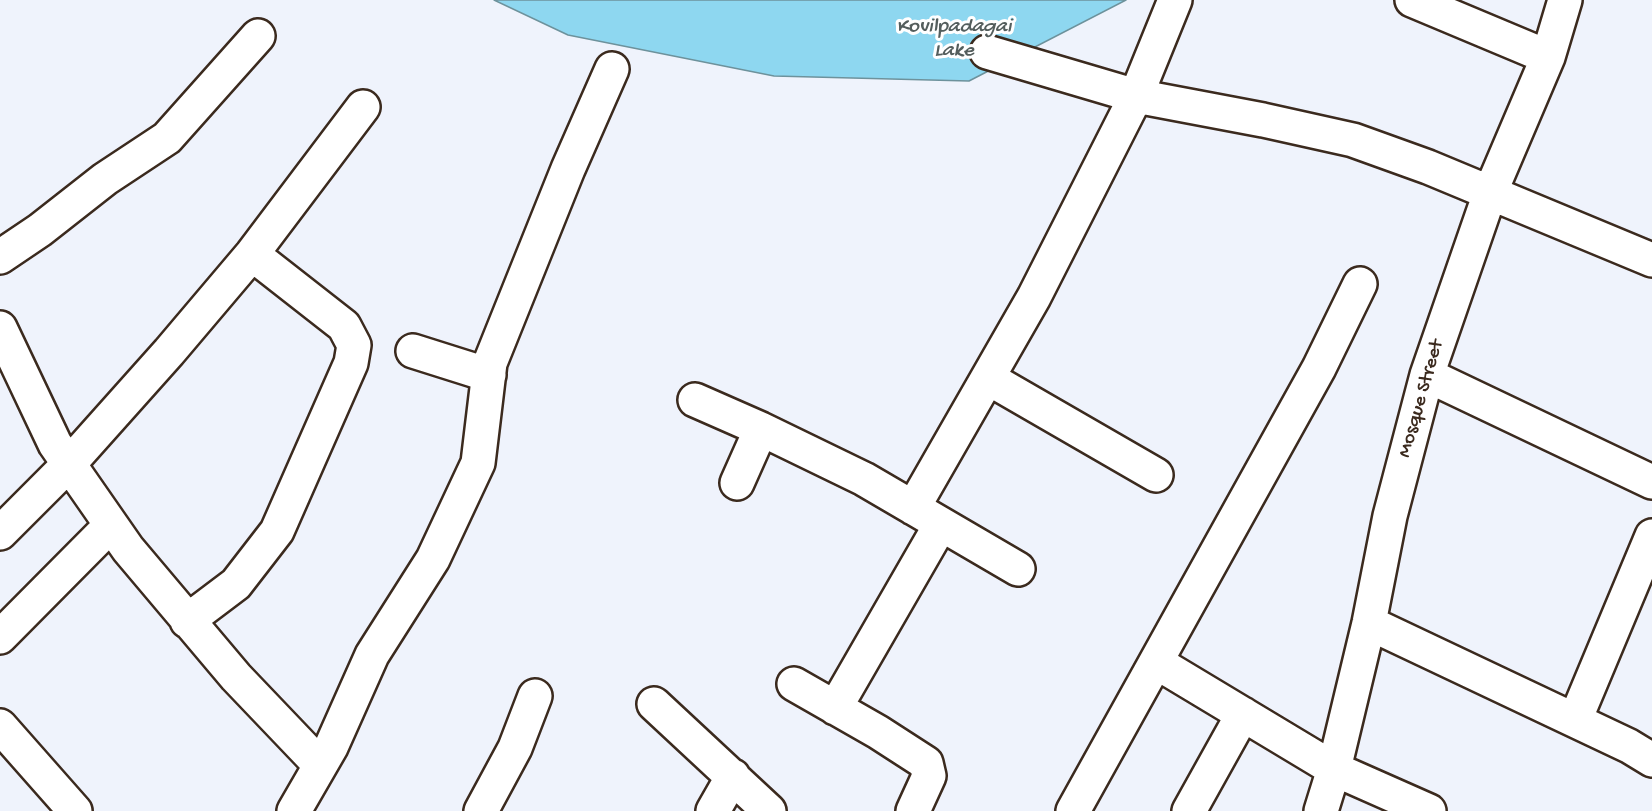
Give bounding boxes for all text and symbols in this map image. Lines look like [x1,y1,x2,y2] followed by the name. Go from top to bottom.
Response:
[896,15,1012,65] water label: Kovilpadagai Lake
[1394,337,1450,461] street label: Mosque Street

